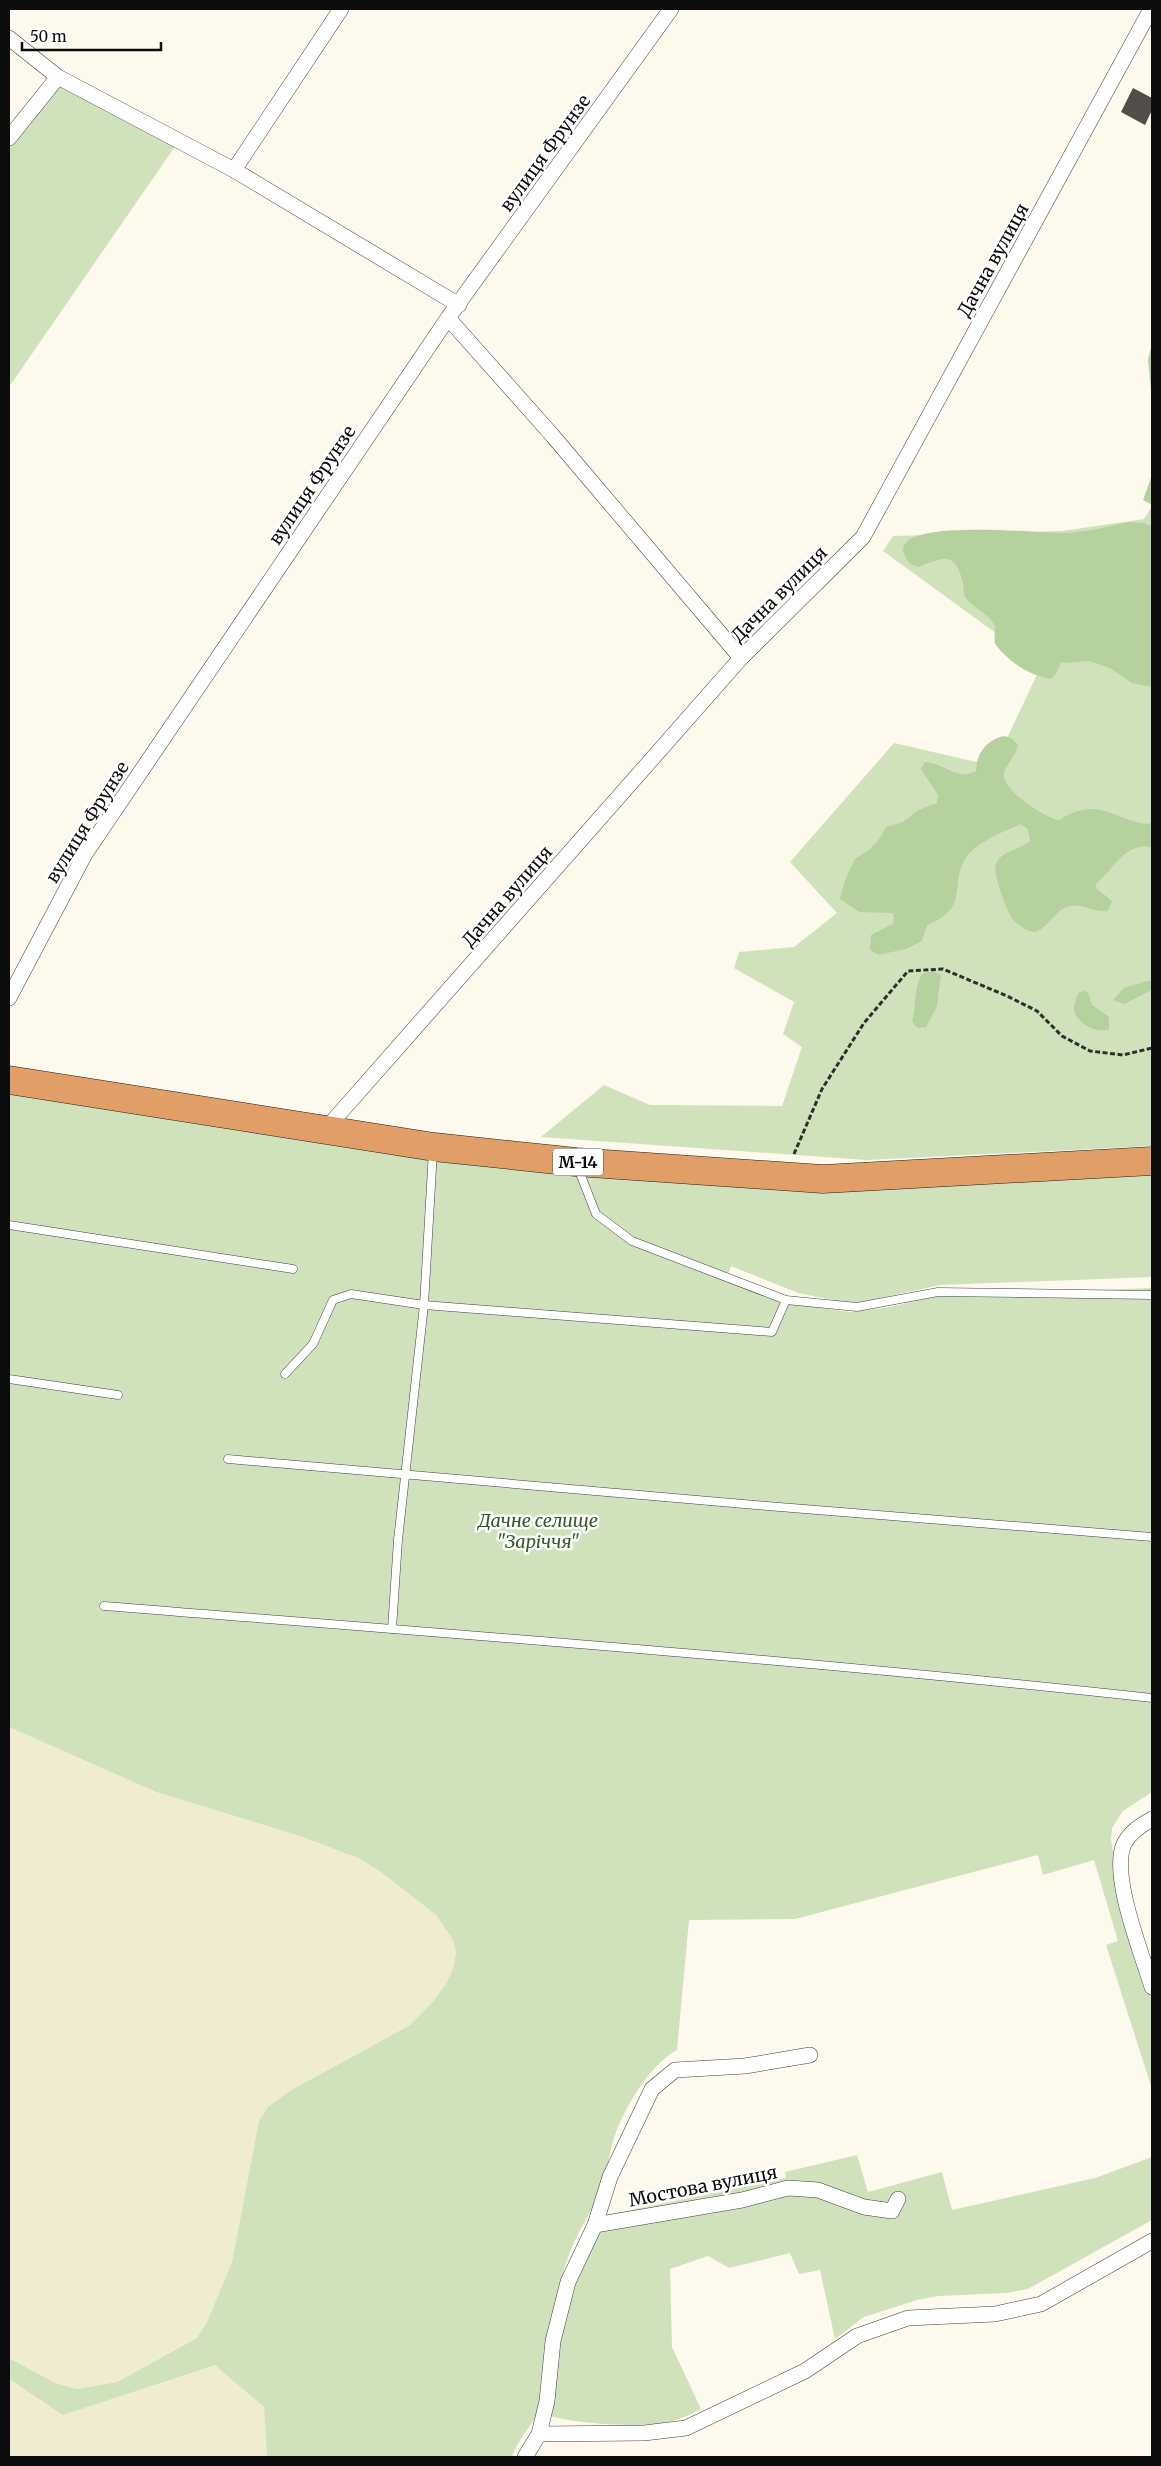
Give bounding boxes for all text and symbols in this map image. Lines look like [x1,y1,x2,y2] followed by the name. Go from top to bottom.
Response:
[22,20,161,52] scale bar
[30,27,67,46] text: 50 m
[495,90,595,216] street label: вулиця Фрунзе
[952,199,1034,321] street label: Дачна вулиця
[264,421,360,549] street label: вулиця Фрунзе
[726,541,832,647] street label: Дачна вулиця
[40,757,134,887] street label: вулиця Фрунзе
[457,841,557,951] street label: Дачна вулиця
[553,1148,603,1176] road number: М-14
[476,1509,598,1553] park label: Дачне селище "Заріччя"
[627,2160,779,2212] street label: Мостова вулиця

